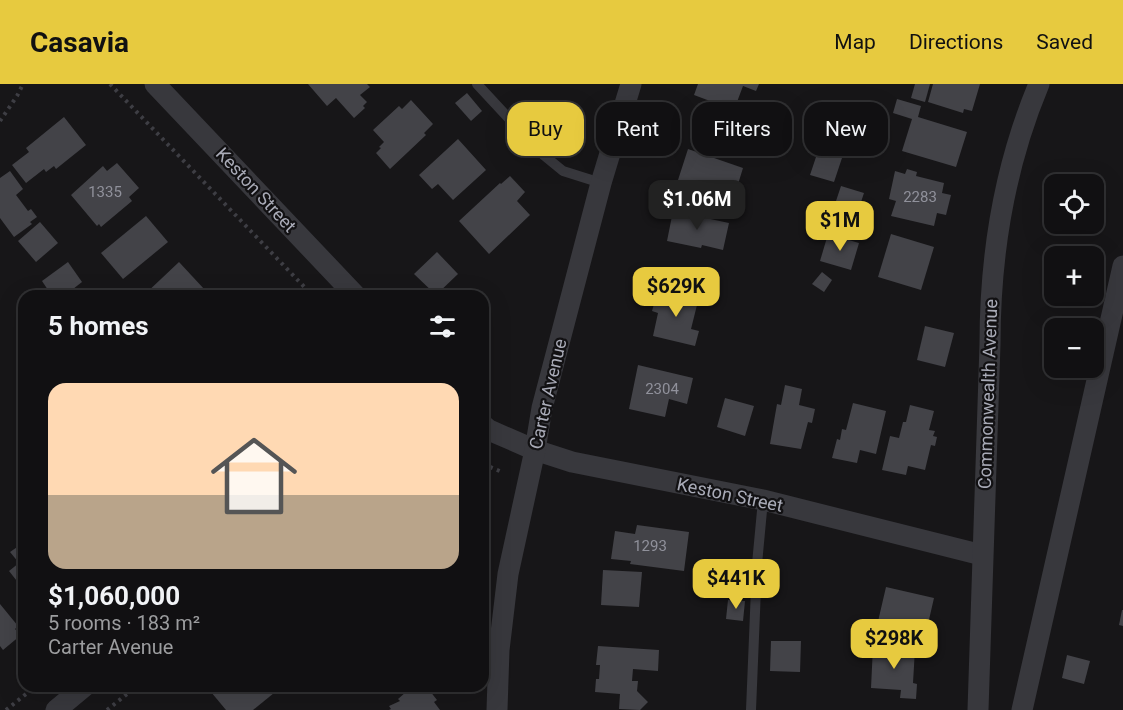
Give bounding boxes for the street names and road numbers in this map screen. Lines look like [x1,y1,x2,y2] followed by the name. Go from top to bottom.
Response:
[212,143,301,236] street label: Keston Street
[974,299,1001,489] street label: Commonwealth Avenue
[525,337,570,451] street label: Carter Avenue
[675,473,785,516] street label: Keston Street

